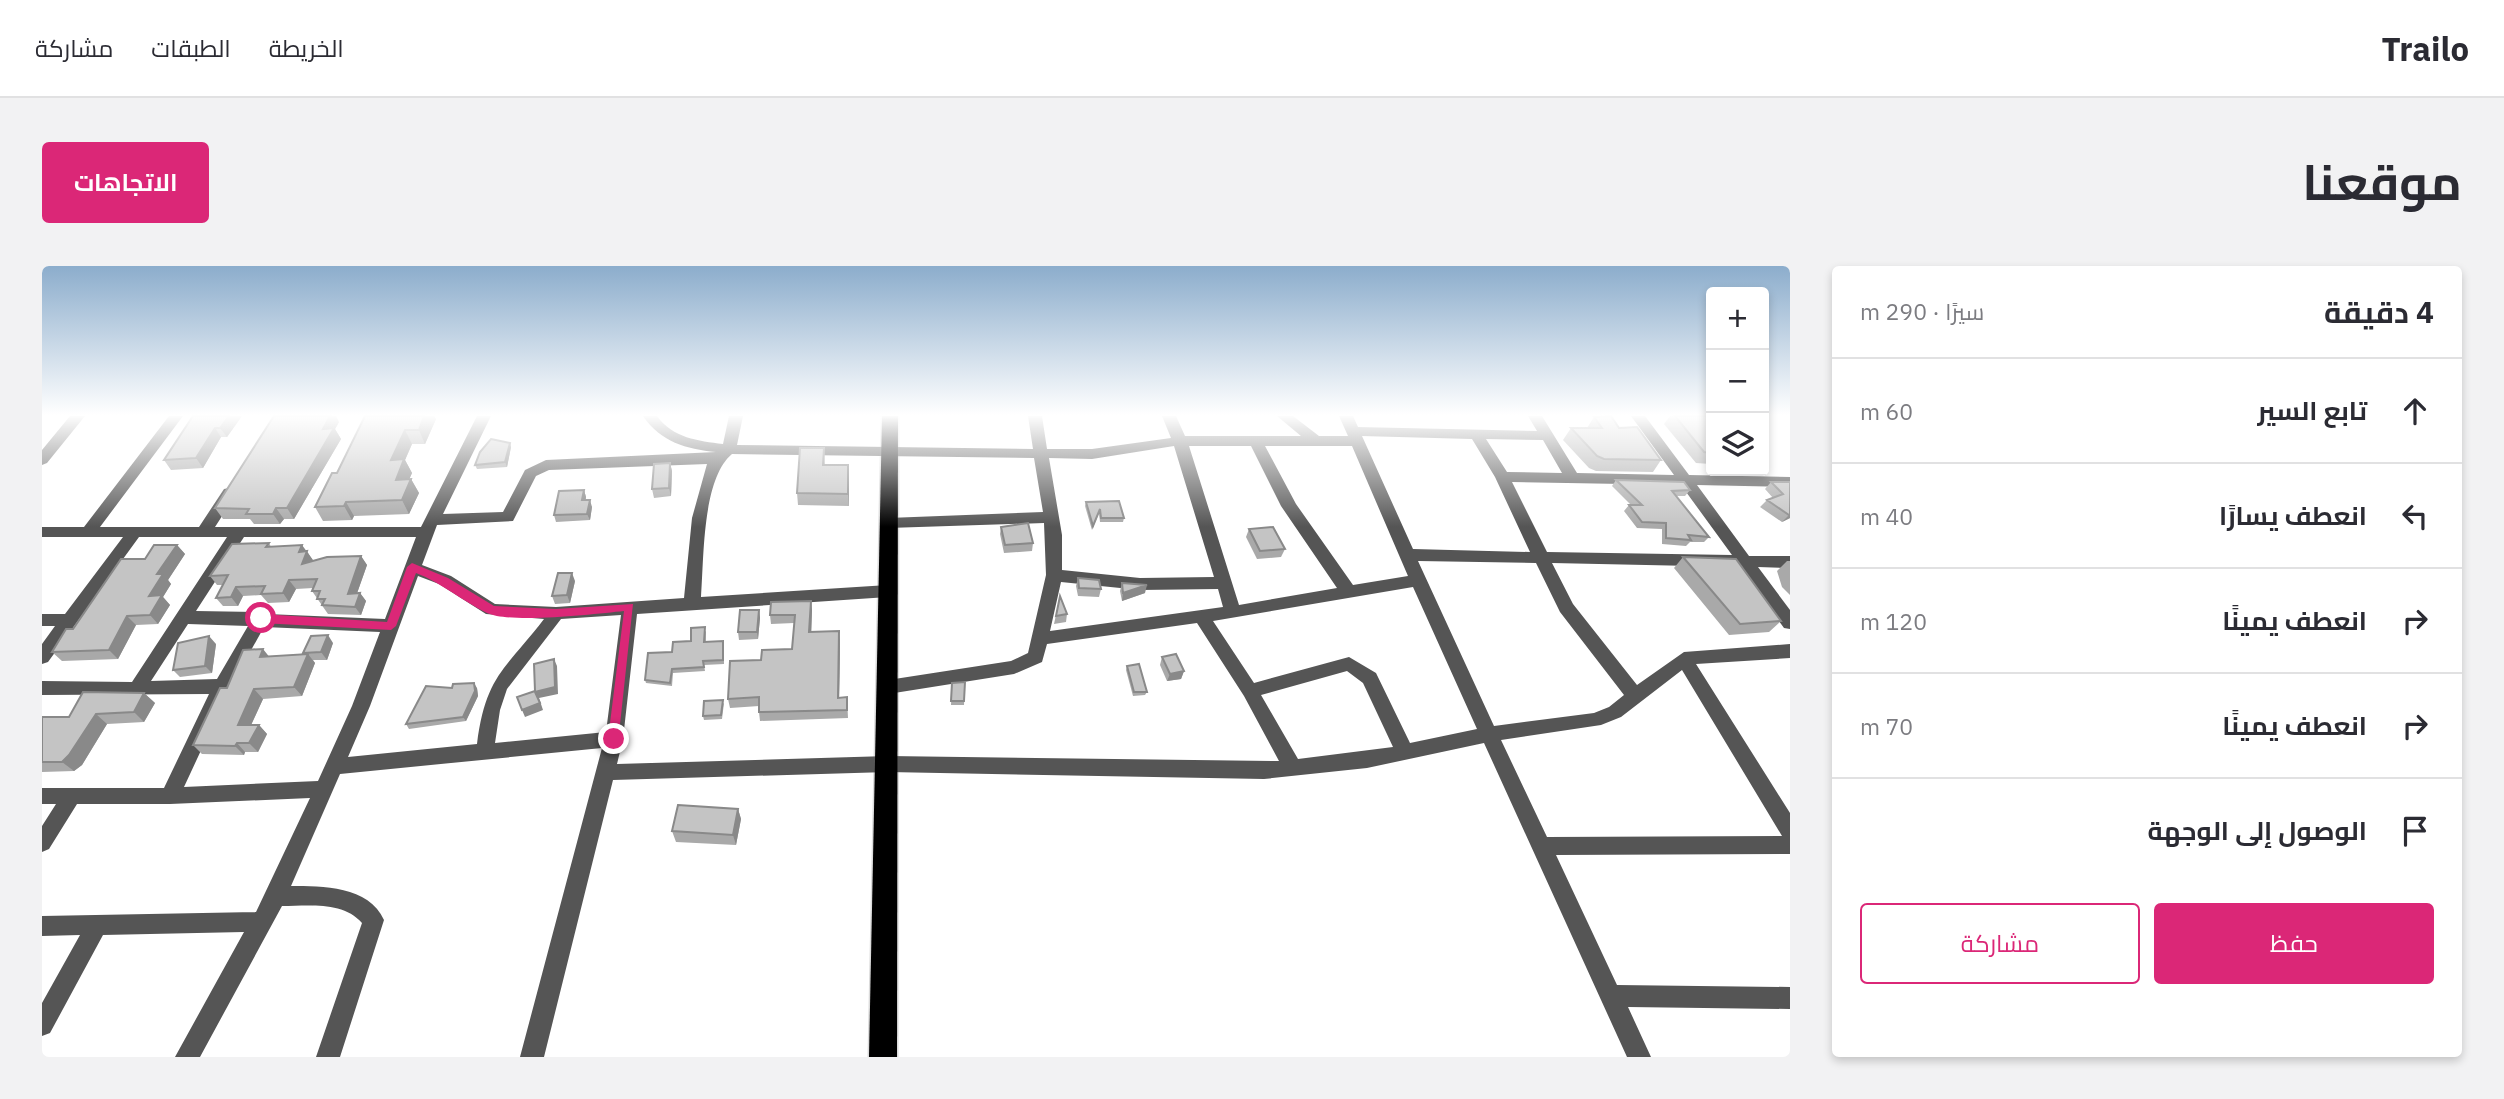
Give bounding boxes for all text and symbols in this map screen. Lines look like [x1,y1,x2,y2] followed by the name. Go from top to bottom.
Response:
[2382,27,2469,70] text: Trailo
[35,32,113,64] text: مشاركة
[151,32,231,64] text: الطبقات
[269,32,344,64] text: الخريطة
[42,142,209,223] button: الاتجاهات
[2302,150,2462,213] text: موقعنا
[1706,287,1769,476] map controls
[1706,287,1769,350] button: +
[2324,292,2434,331] text: 4 دقيقة
[1860,296,1984,326] text: سيرًا · 290 m
[1706,350,1769,413] button: −
[2396,392,2434,430] icon: ahead
[2257,393,2367,427] text: تابع السير
[1860,396,1913,426] text: 60 m
[1706,413,1769,476] button: layers
[2396,497,2434,535] icon: left
[2219,498,2367,532] text: انعطف يسارًا
[1860,501,1913,531] text: 40 m
[245,602,276,633] route start
[2396,602,2434,640] icon: right
[2222,603,2367,637] text: انعطف يمينًا
[1860,606,1927,636] text: 120 m
[2396,707,2434,745] icon: right
[2222,708,2367,742] text: انعطف يمينًا
[1860,711,1913,741] text: 70 m
[598,723,629,754] route end
[2396,812,2434,850] icon: arrive
[2148,813,2367,847] text: الوصول إلى الوجهة
[1860,903,2140,984] button: مشاركة
[2154,903,2434,984] button: حفظ

